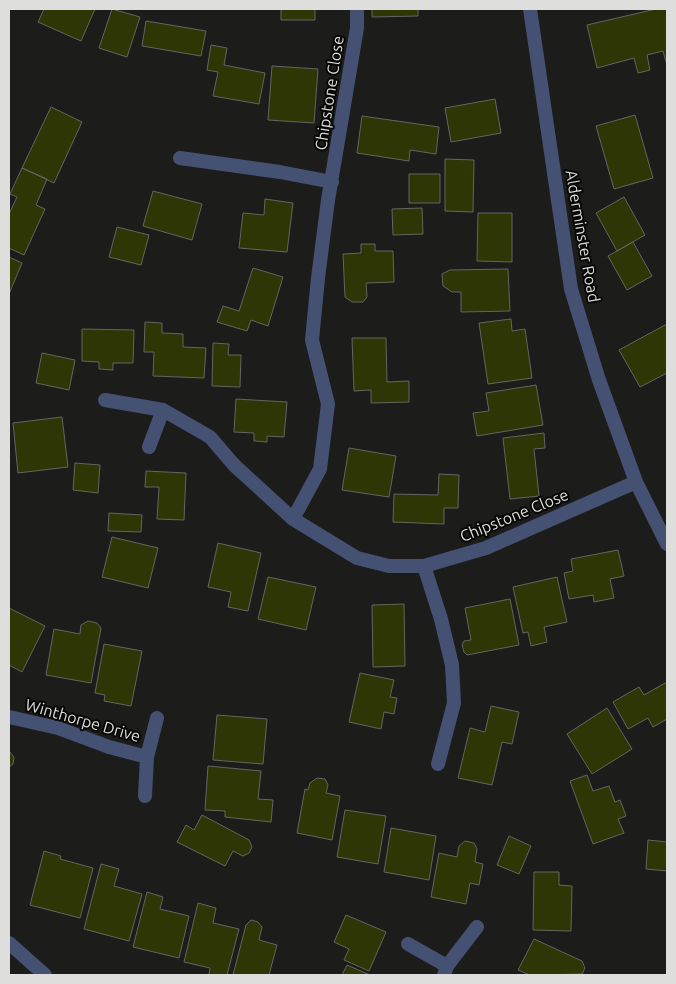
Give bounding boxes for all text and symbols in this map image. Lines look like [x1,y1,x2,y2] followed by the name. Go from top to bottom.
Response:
[311,35,347,151] street label: Chipstone Close
[562,168,604,304] street label: Alderminster Road
[457,485,571,545] street label: Chipstone Close
[23,695,143,745] street label: Winthorpe Drive

